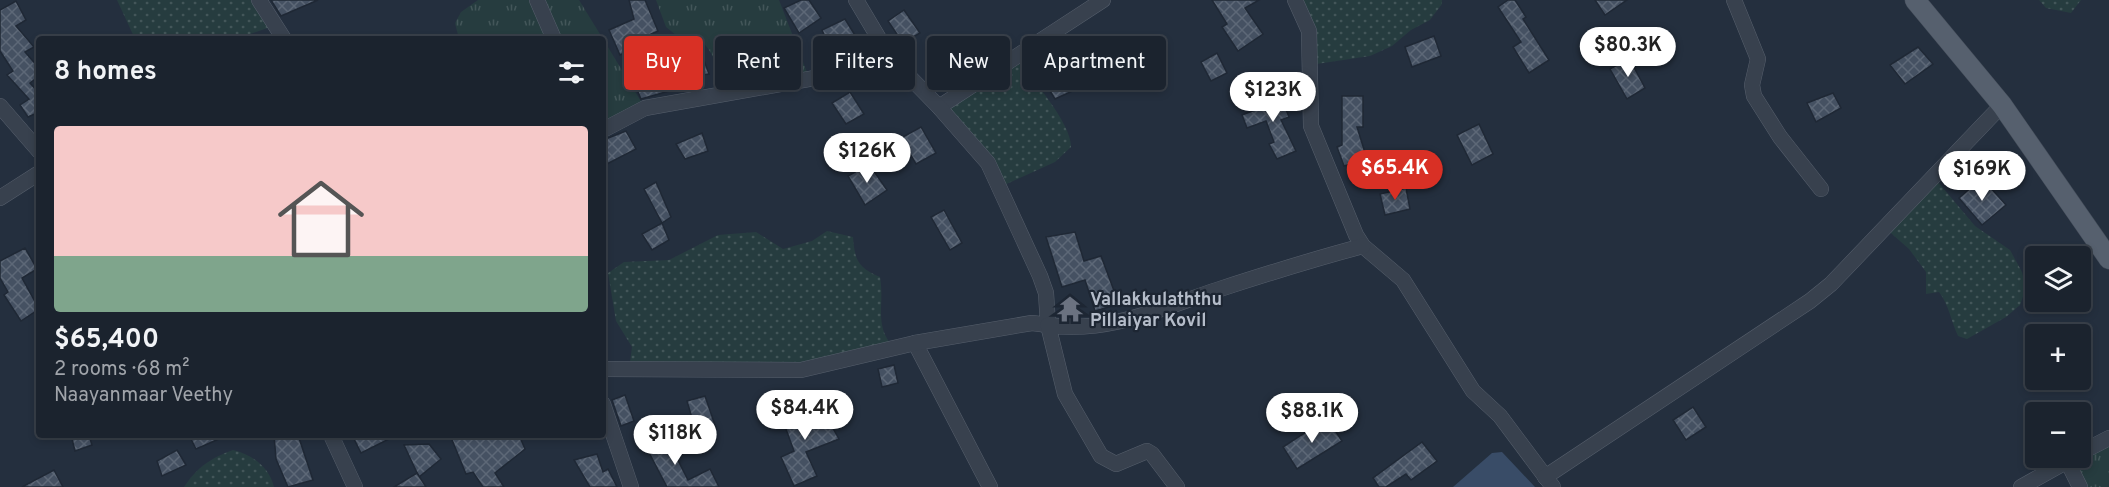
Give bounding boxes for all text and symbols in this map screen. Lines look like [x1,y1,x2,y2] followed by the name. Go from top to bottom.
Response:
[1579,27,1677,78] pin: $80.3K
[1594,33,1662,59] text: $80.3K
[624,36,703,90] chip: Buy
[715,36,801,90] chip: Rent
[813,36,915,90] chip: Filters
[927,36,1010,90] chip: New
[1022,36,1166,90] chip: Apartment
[54,56,157,89] text: 8 homes
[555,56,588,89] icon: filters
[1231,72,1315,123] pin: $123K
[1244,78,1302,104] text: $123K
[825,133,909,184] pin: $126K
[838,139,896,165] text: $126K
[1346,150,1444,201] pin: $65.4K
[1940,151,2024,202] pin: $169K
[1361,156,1429,182] text: $65.4K
[1953,157,2011,183] text: $169K
[267,165,375,273] icon: home
[2025,246,2091,468] map controls
[2025,246,2091,312] button: layers
[1090,289,1222,333] place label: Vallakkulaththu Pillaiyar Kovil
[1055,294,1085,324] temple icon: Vallakkulaththu Pillaiyar Kovil
[54,324,159,357] text: $65,400
[2025,324,2091,390] button: +
[54,357,190,383] text: 2 rooms · 68 m²
[54,383,233,409] text: Naayanmaar Veethy
[756,390,854,441] pin: $84.4K
[1263,393,1361,444] pin: $88.1K
[770,396,840,422] text: $84.4K
[1280,399,1344,425] text: $88.1K
[2025,402,2091,468] button: −
[633,415,717,466] pin: $118K
[648,421,702,447] text: $118K

